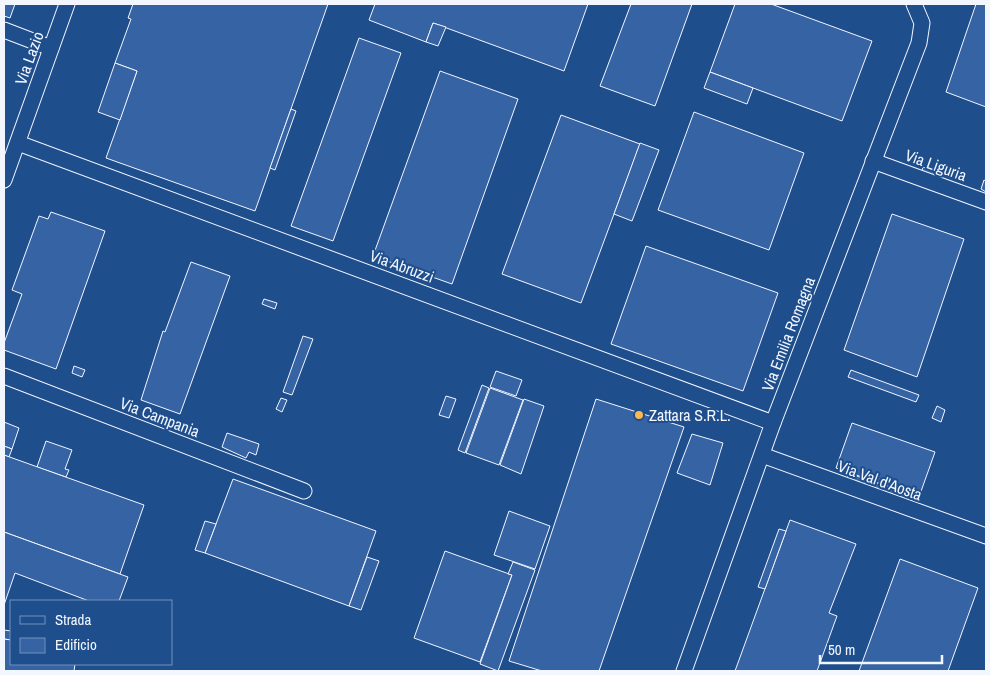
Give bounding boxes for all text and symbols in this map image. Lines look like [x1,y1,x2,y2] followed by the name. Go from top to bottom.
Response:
[9,28,49,88] street label: Via Lazio
[902,144,970,187] street label: Via Liguria
[367,244,437,288] street label: Via Abruzzi
[756,273,820,394] street label: Via Emilia Romagna
[117,392,204,443] street label: Via Campania
[649,404,731,426] place label: Zattara S.R.L.
[633,409,645,421] marker: Zattara S.R.L.
[835,455,926,506] street label: Via Val d'Aosta
[10,600,172,665] legend
[55,609,91,630] text: Strada
[820,632,942,664] scale bar
[55,634,97,655] text: Edificio
[828,639,855,660] text: 50 m

